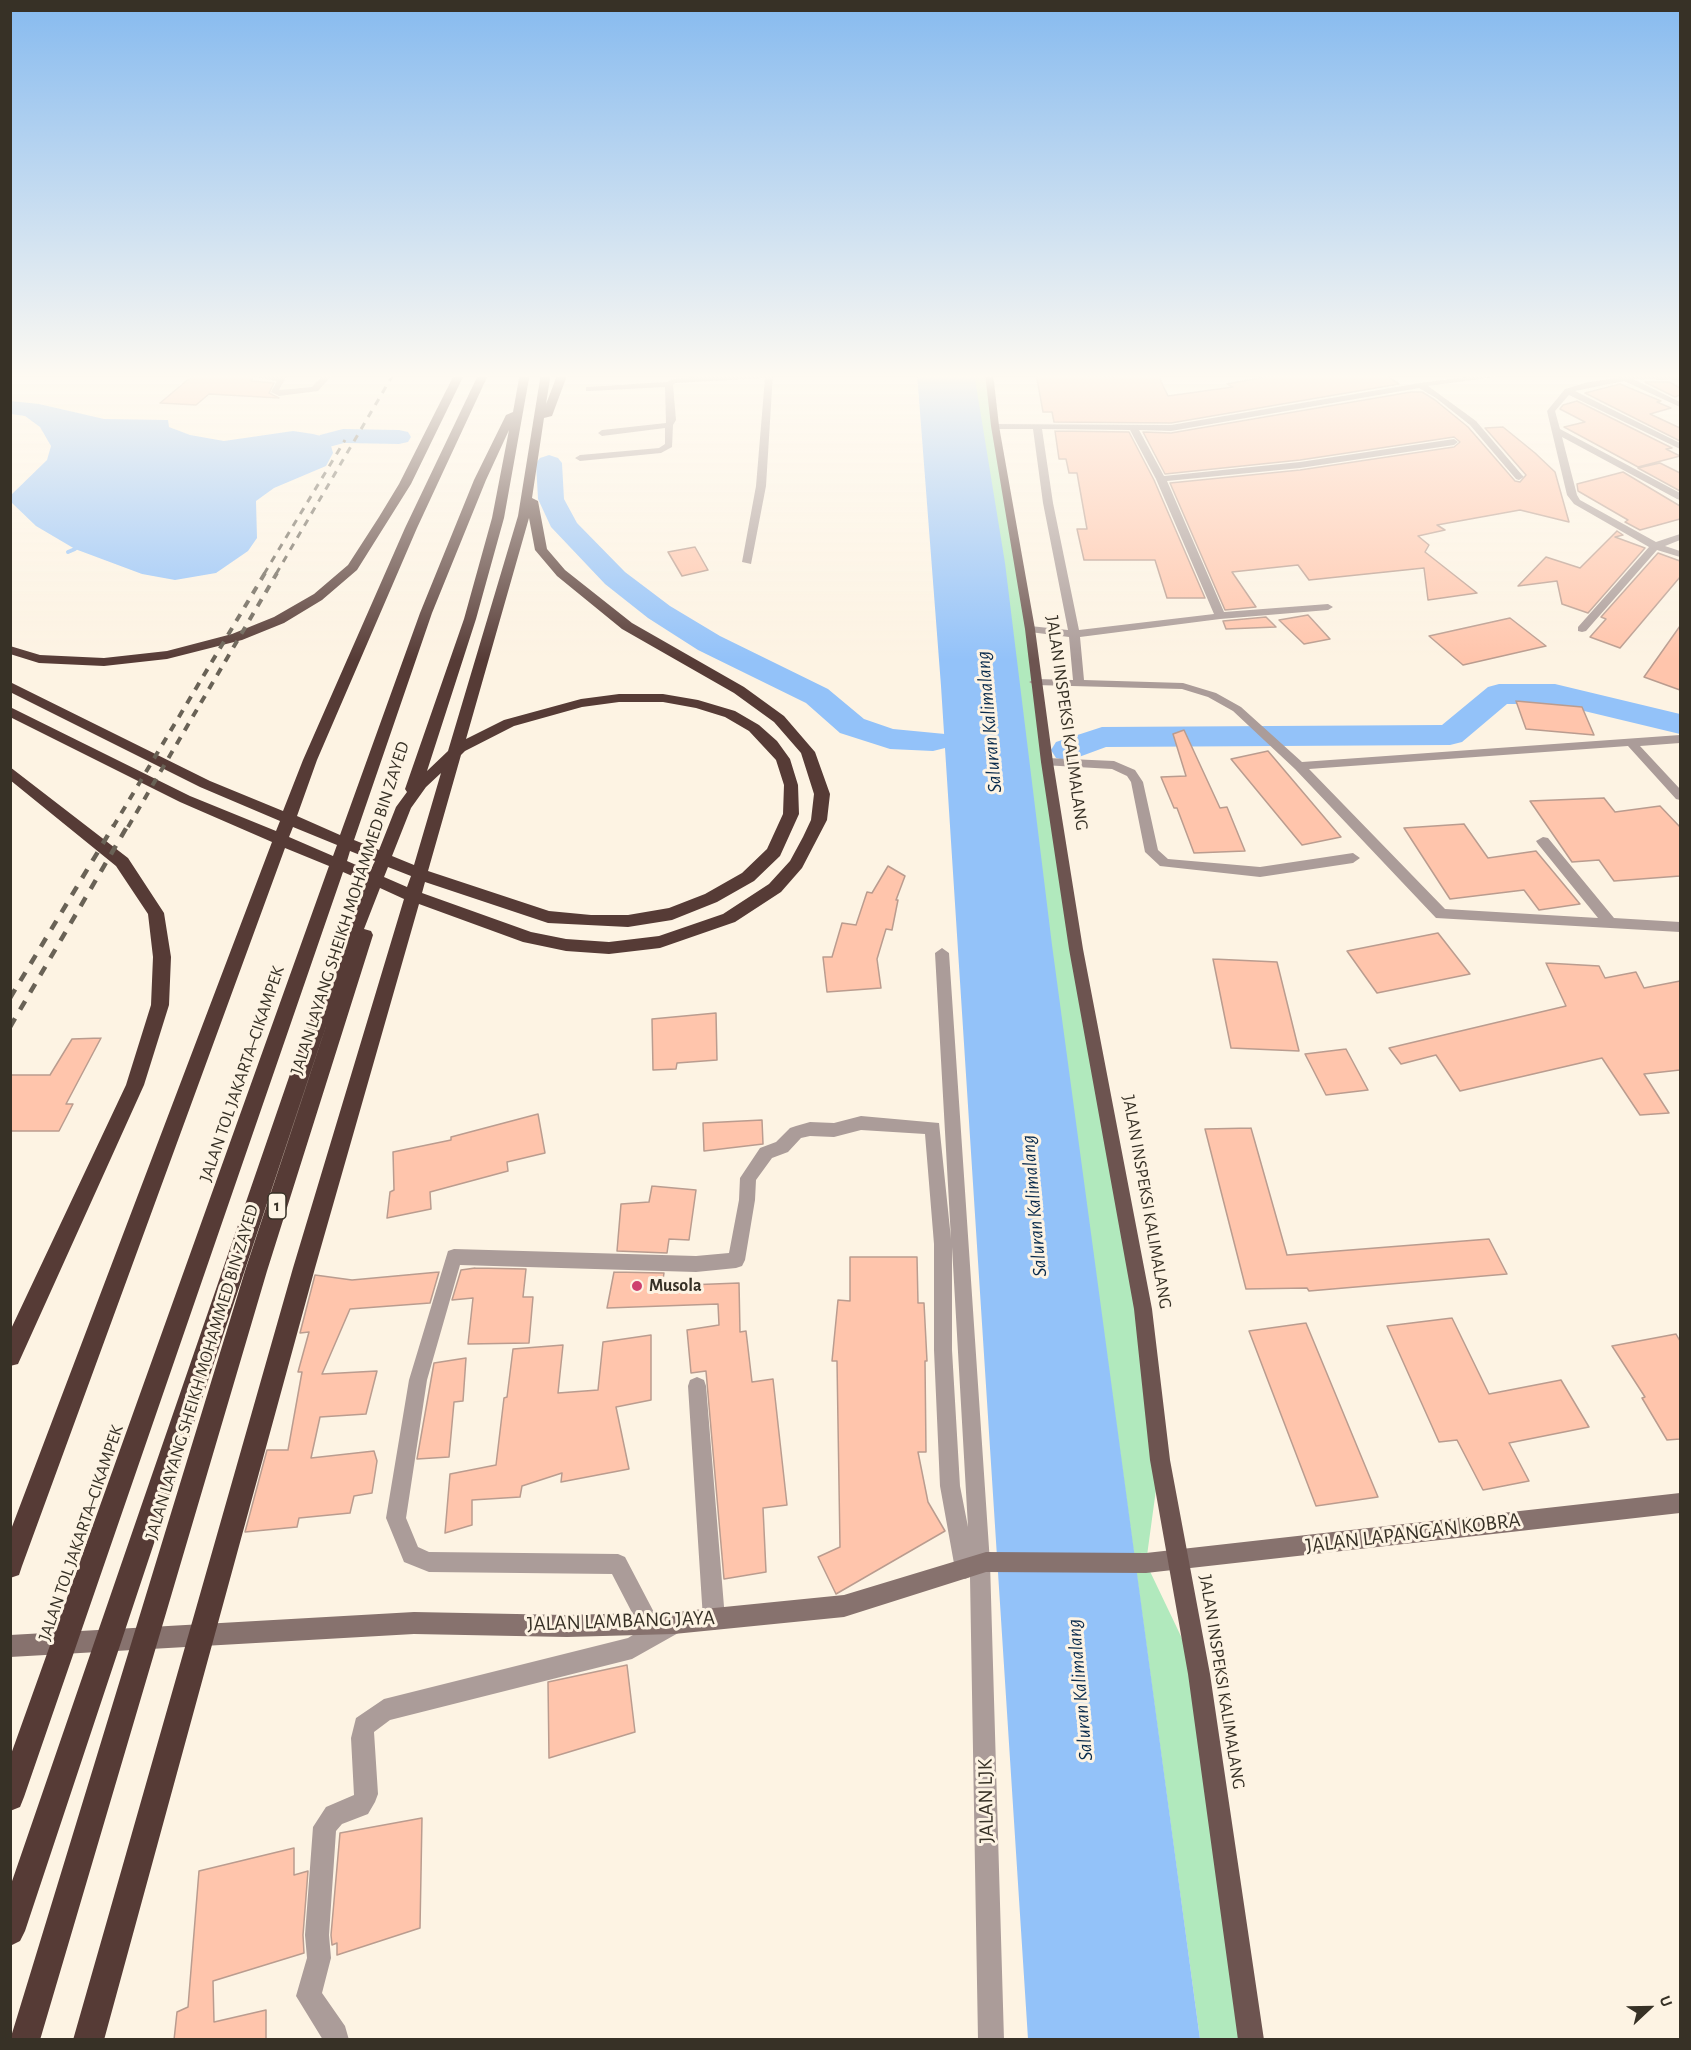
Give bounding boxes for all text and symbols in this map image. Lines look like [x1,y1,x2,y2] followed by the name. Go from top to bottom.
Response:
[1041,614,1093,832] street label: JALAN INSPEKSI KALIMALANG
[971,650,1007,794] water label: Saluran Kalimalang
[286,739,414,1077] street label: JALAN LAYANG SHEIKH MOHAMMED BIN ZAYED
[195,963,289,1185] street label: JALAN TOL JAKARTA–CIKAMPEK
[1118,1093,1176,1311] street label: JALAN INSPEKSI KALIMALANG
[1016,1134,1052,1278] water label: Saluran Kalimalang
[268,1193,286,1219] road number: 1
[141,1202,263,1542] street label: JALAN LAYANG SHEIKH MOHAMMED BIN ZAYED
[649,1275,702,1297] place label: Musola
[630,1279,644,1293] marker: Musola
[34,1422,128,1644] street label: JALAN TOL JAKARTA–CIKAMPEK
[1304,1507,1522,1559] street label: JALAN LAPANGAN KOBRA
[1194,1573,1250,1791] street label: JALAN INSPEKSI KALIMALANG
[527,1605,715,1637] street label: JALAN LAMBANG JAYA
[1062,1618,1098,1762] water label: Saluran Kalimalang
[973,1759,999,1843] street label: JALAN LJK
[1619,1978,1679,2038] north arrow
[1656,1994,1675,2009] text: U

